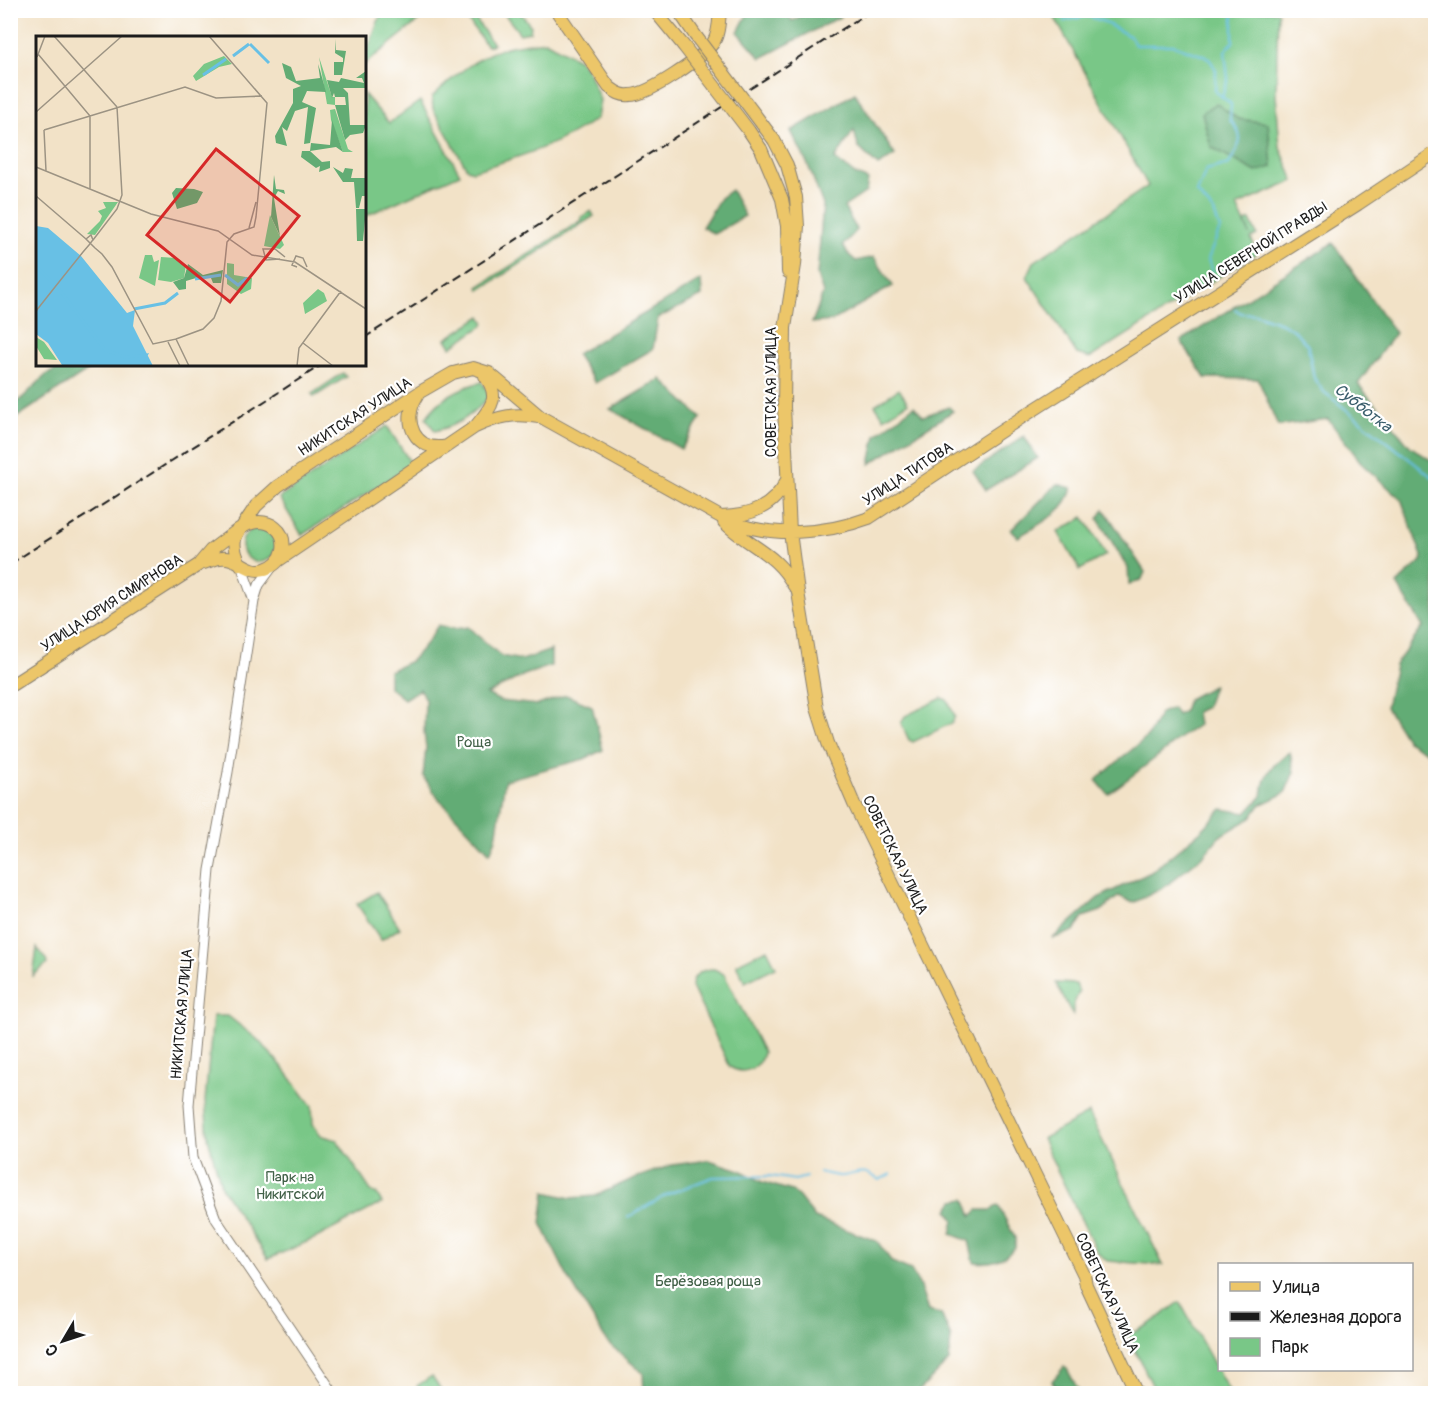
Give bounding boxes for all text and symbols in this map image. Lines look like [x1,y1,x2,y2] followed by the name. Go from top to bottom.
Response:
[36,36,366,366] inset map
[1171,198,1331,308] street label: УЛИЦА СЕВЕРНОЙ ПРАВДЫ
[762,327,781,457] street label: СОВЕТСКАЯ УЛИЦА
[295,373,415,461] street label: НИКИТСКАЯ УЛИЦА
[1330,379,1397,438] water label: Субботка
[859,438,957,510] street label: УЛИЦА ТИТОВА
[37,550,187,656] street label: УЛИЦА ЮРИЯ СМИРНОВА
[457,733,491,752] park label: Роща
[858,792,932,918] street label: СОВЕТСКАЯ УЛИЦА
[167,947,197,1080] street label: НИКИТСКАЯ УЛИЦА
[256,1168,324,1204] park label: Парк на Никитской
[1071,1230,1143,1356] street label: СОВЕТСКАЯ УЛИЦА
[1218,1263,1413,1371] legend
[655,1272,761,1291] park label: Берёзовая роща
[1272,1276,1320,1299] text: Улица
[1269,1306,1402,1329] text: Железная дорога
[33,1311,93,1371] north arrow
[1272,1336,1309,1359] text: Парк
[41,1340,63,1360] text: С

